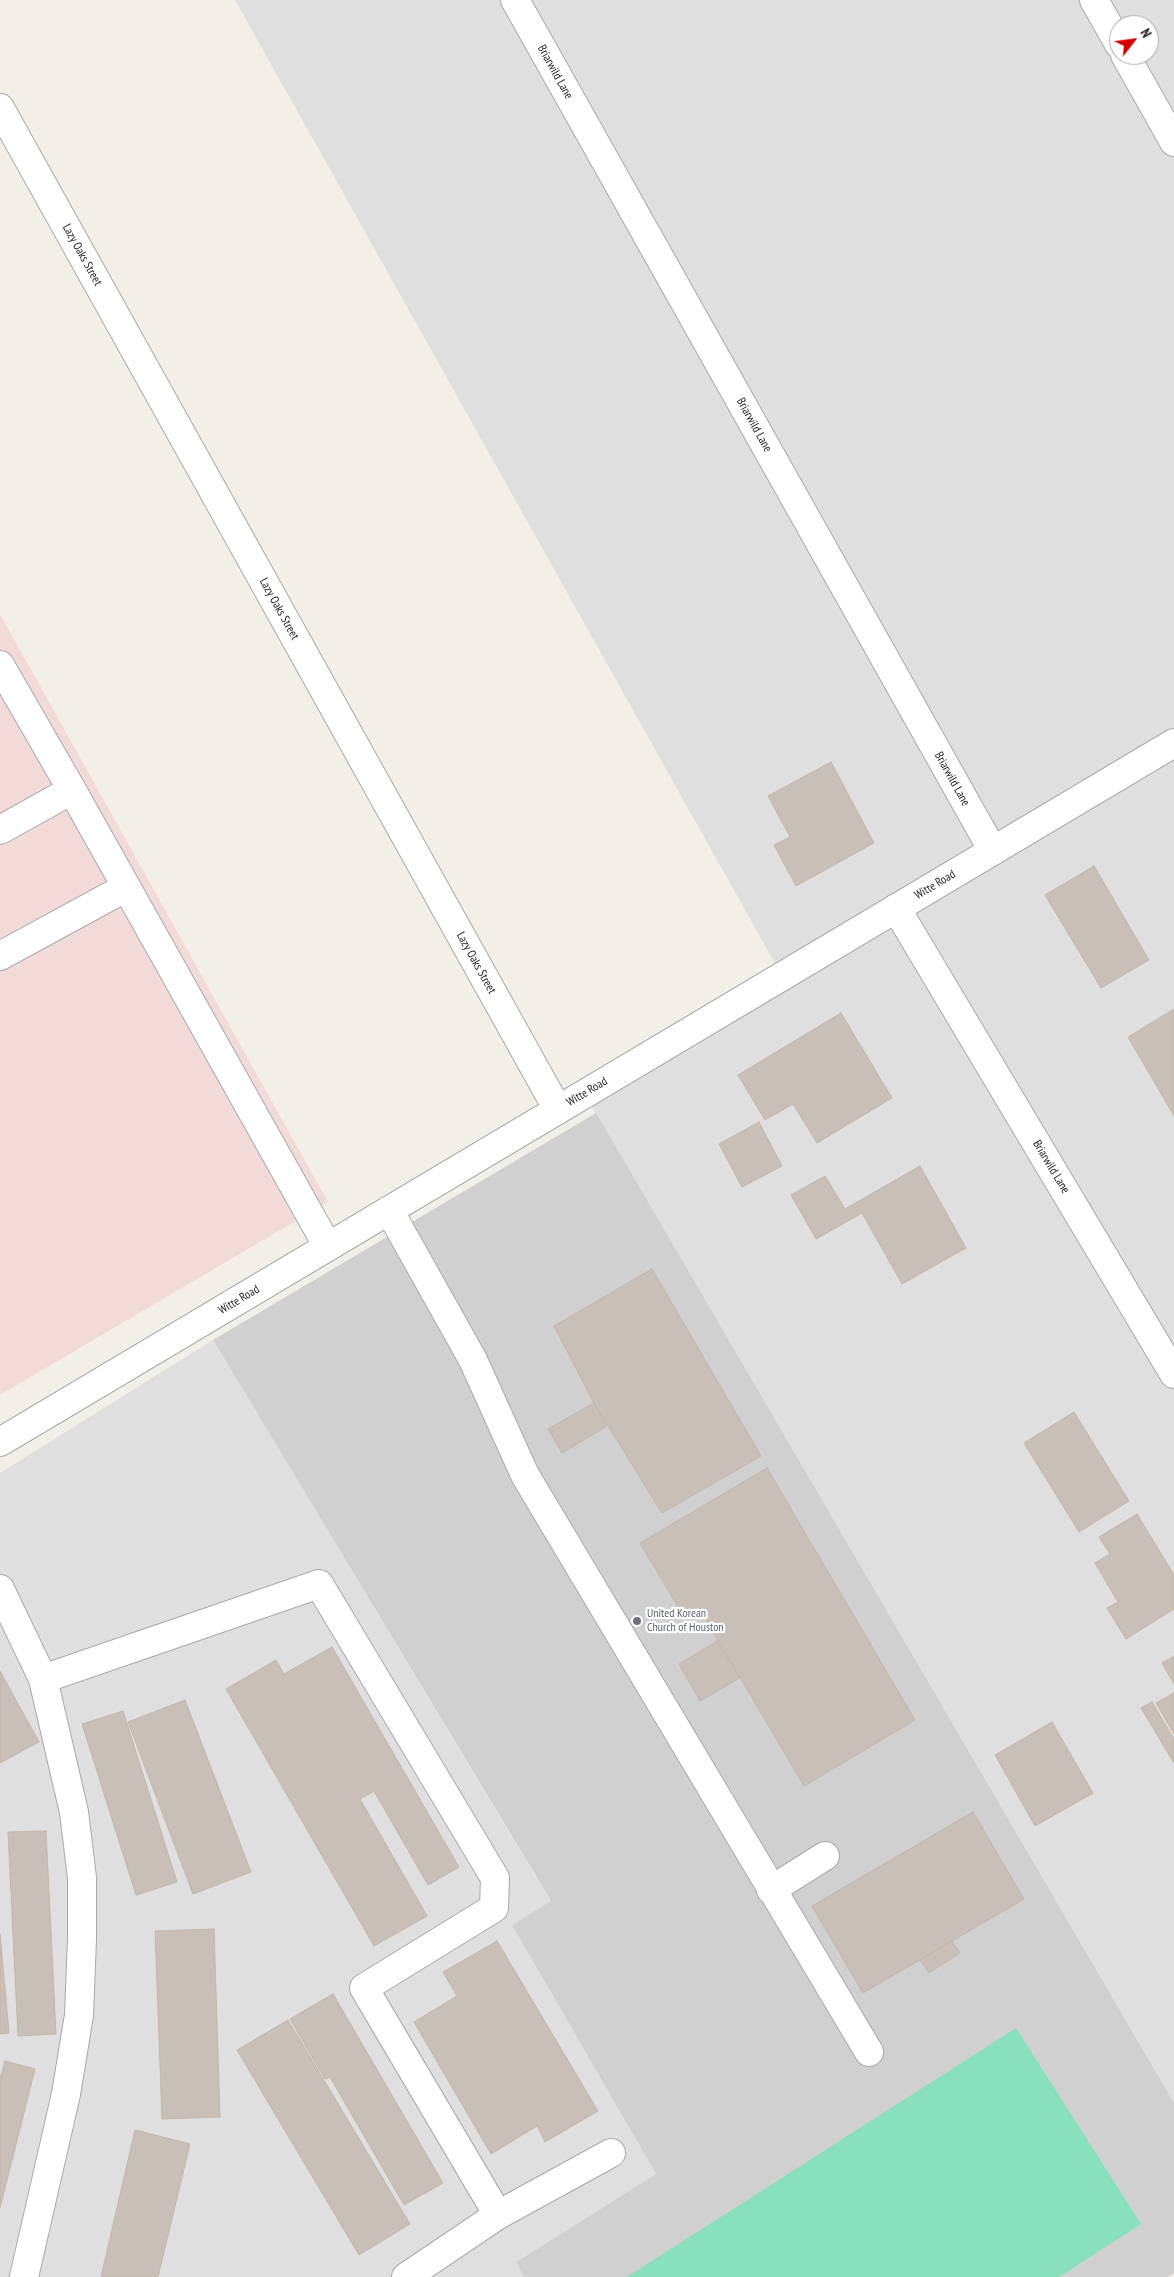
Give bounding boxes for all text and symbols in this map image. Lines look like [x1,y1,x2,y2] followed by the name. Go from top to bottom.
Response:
[1109,15,1159,65] north arrow
[1136,25,1156,41] text: N
[534,42,576,102] street label: Briarwild Lane
[59,222,105,288] street label: Lazy Oaks Street
[733,395,775,455] street label: Briarwild Lane
[256,576,302,642] street label: Lazy Oaks Street
[931,749,973,809] street label: Briarwild Lane
[912,867,958,903] street label: Witte Road
[453,930,499,996] street label: Lazy Oaks Street
[564,1074,610,1110] street label: Witte Road
[1029,1138,1073,1196] street label: Briarwild Lane
[216,1282,262,1318] street label: Witte Road
[647,1607,724,1635] place label: United Korean Church of Houston
[631,1615,643,1627] marker: United Korean Church of Houston

